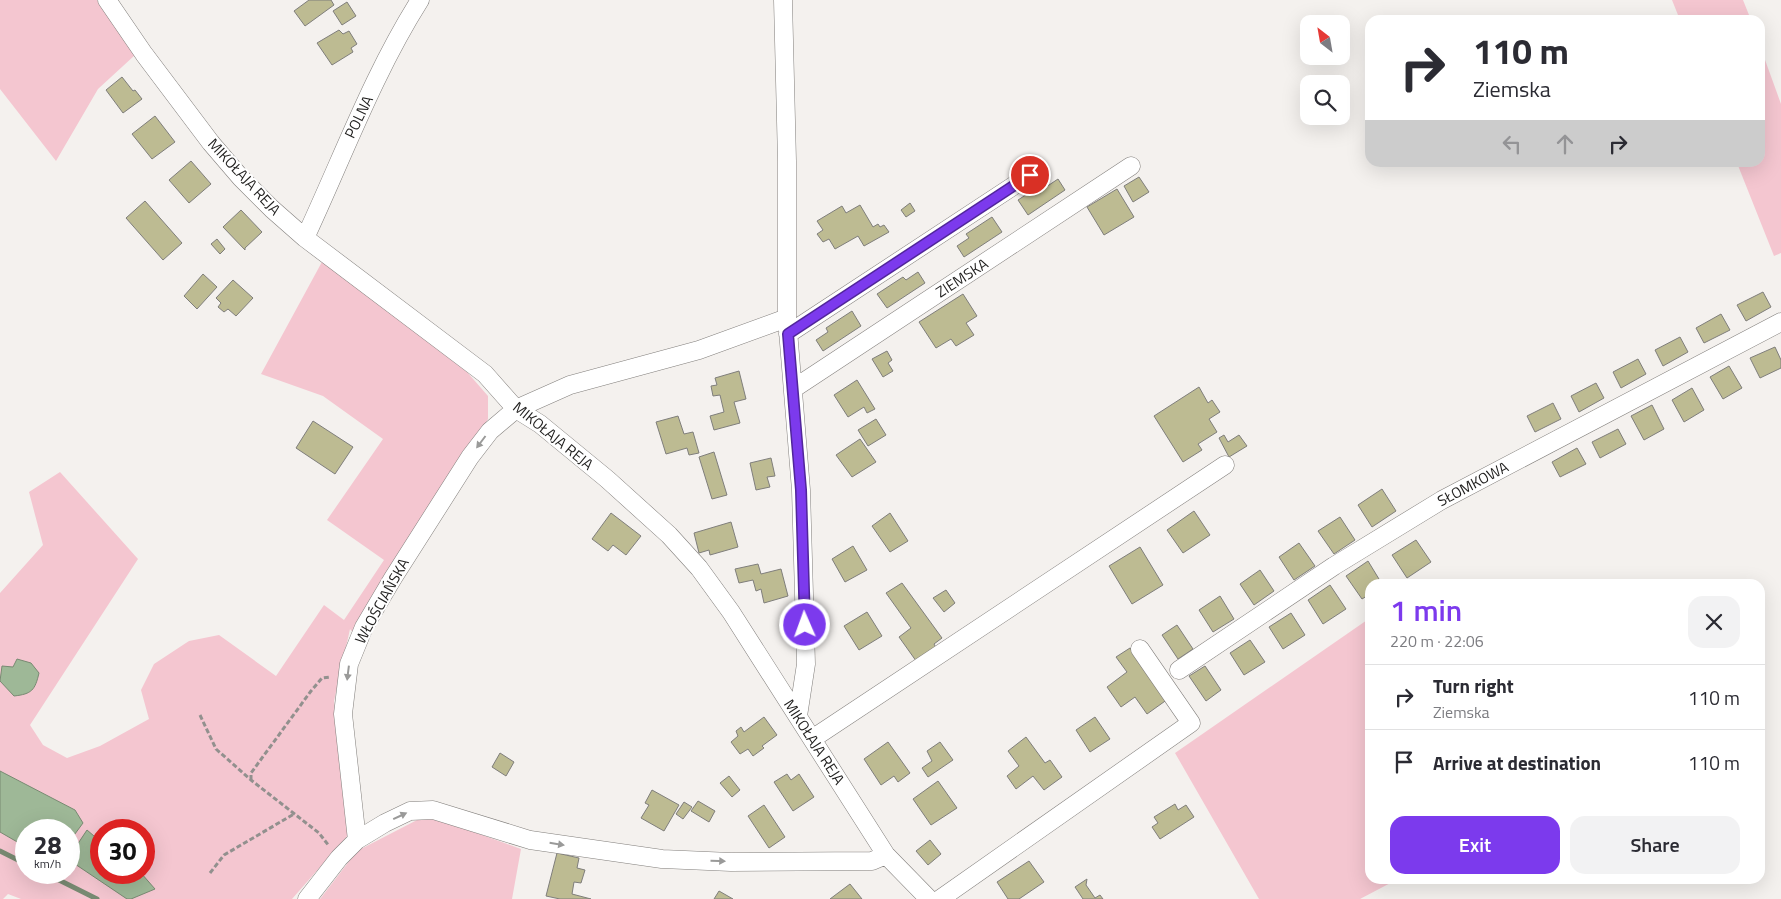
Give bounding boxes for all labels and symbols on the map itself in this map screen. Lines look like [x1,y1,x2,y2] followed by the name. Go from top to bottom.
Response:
[1300,15,1350,65] north arrow
[338,91,379,142] street label: POLNA
[203,133,286,220] street label: MIKOŁAJA REJA
[1009,154,1051,196] pin
[931,252,992,303] street label: ZIEMSKA
[508,396,599,475] street label: MIKOŁAJA REJA
[476,435,486,449] one-way arrow
[1433,455,1512,512] street label: SŁOMKOWA
[349,554,415,648] street label: WŁOŚCIAŃSKA
[778,598,830,650] position arrow
[344,665,352,681] one-way arrow
[778,694,851,789] street label: MIKOŁAJA REJA
[393,812,407,820] one-way arrow
[90,819,155,884] speed limit sign: 30
[549,841,565,849] one-way arrow
[710,858,726,866] one-way arrow

